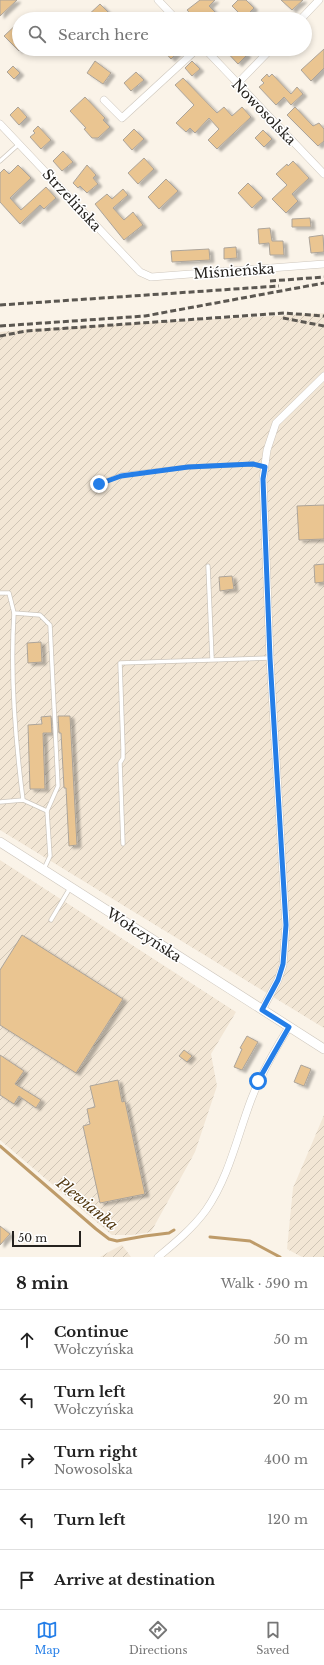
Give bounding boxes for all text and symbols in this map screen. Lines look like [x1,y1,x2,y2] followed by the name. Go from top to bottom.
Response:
[12,12,312,56] search box
[26,23,48,45] icon: search
[58,25,149,44] text: Search here
[228,75,300,149] street label: Nowosolska
[39,165,105,235] street label: Strzelińska
[193,259,275,283] street label: Miśnieńska
[90,475,108,493] route end
[102,904,185,966] street label: Wołczyńska
[249,1072,267,1090] route start
[52,1172,122,1234] water label: Plewianka
[12,1229,81,1248] scale bar
[18,1231,47,1245] text: 50 m
[16,1273,69,1294] text: 8 min
[221,1275,308,1292] text: Walk · 590 m
[54,1322,129,1341] text: Continue
[16,1329,38,1351] icon: ahead
[274,1331,308,1348] text: 50 m
[54,1341,134,1358] text: Wołczyńska
[54,1382,125,1401] text: Turn left
[16,1389,38,1411] icon: left
[273,1391,308,1408] text: 20 m
[54,1401,134,1418] text: Wołczyńska
[54,1442,137,1461] text: Turn right
[16,1449,38,1471] icon: right
[264,1451,308,1468] text: 400 m
[54,1461,133,1478] text: Nowosolska
[16,1509,38,1531] icon: left
[54,1510,125,1529] text: Turn left
[267,1511,308,1528] text: 120 m
[16,1569,38,1591] icon: arrive
[54,1570,215,1589] text: Arrive at destination
[34,1619,60,1657] tab: Map
[129,1619,187,1657] tab: Directions
[256,1619,290,1657] tab: Saved

